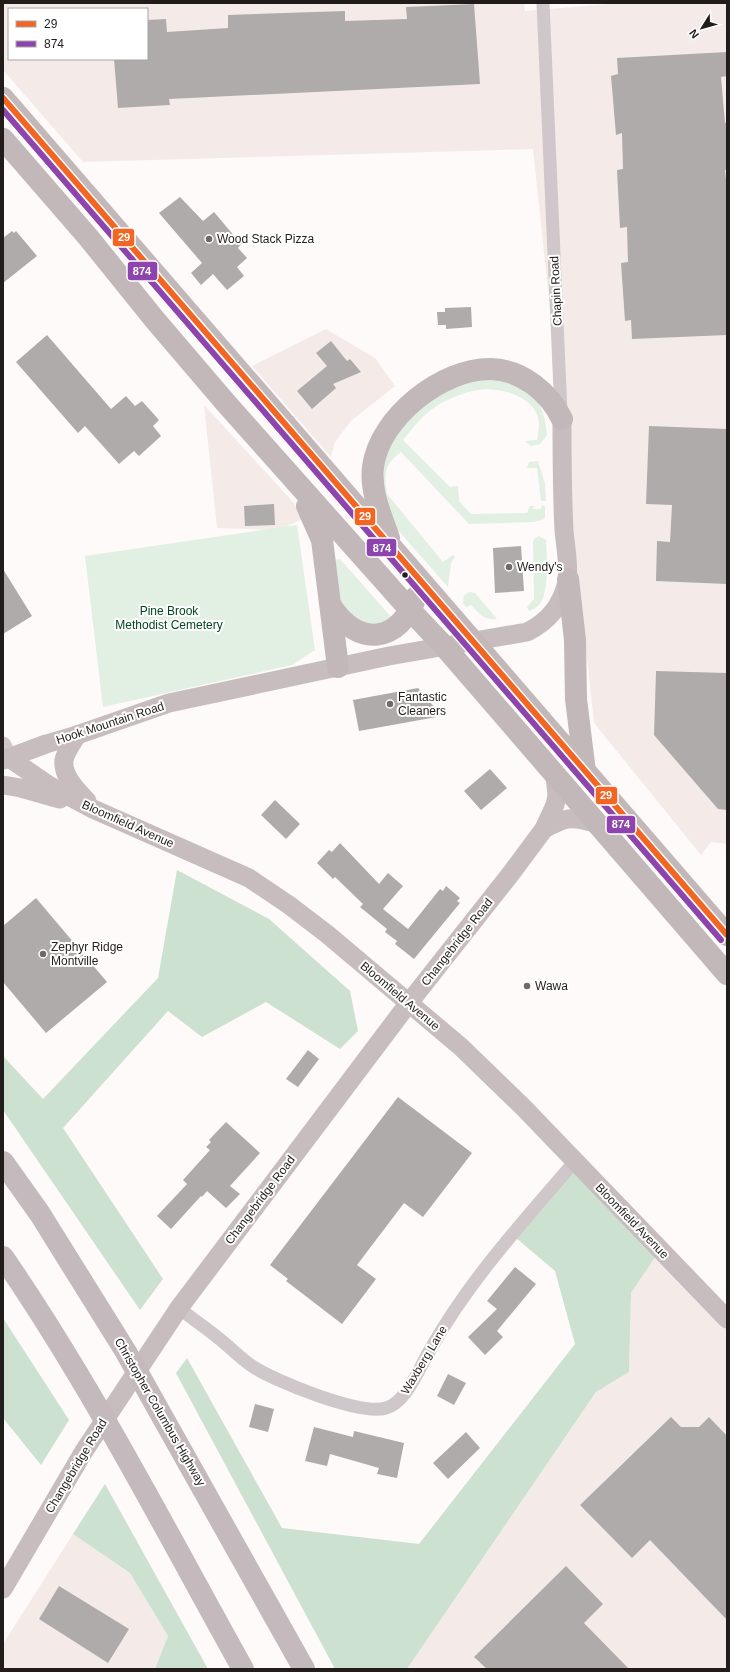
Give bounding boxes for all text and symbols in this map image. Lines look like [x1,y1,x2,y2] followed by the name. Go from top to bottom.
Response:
[8,8,148,60] legend
[682,8,722,48] north arrow
[44,17,58,31] text: 29
[687,27,701,41] text: N
[44,37,64,51] text: 874
[112,228,135,247] line badge: 29
[118,231,130,243] text: 29
[217,232,314,246] place label: Wood Stack Pizza
[204,234,214,244] marker: Wood Stack Pizza
[547,256,565,326] street label: Chapin Road
[127,261,158,281] line badge: 874
[133,265,152,277] text: 874
[354,507,376,526] line badge: 29
[359,510,371,522] text: 29
[366,538,397,557] line badge: 874
[373,542,392,554] text: 874
[517,560,562,574] place label: Wendy's
[504,562,514,572] marker: Wendy's
[400,570,410,580] unlabelled marker
[115,604,223,632] park label: Pine Brook Methodist Cemetery
[398,690,447,718] place label: Fantastic Cleaners
[54,699,166,747] street label: Hook Mountain Road
[385,699,395,709] marker: Fantastic Cleaners
[595,786,618,805] line badge: 29
[600,789,612,801] text: 29
[80,797,176,851] street label: Bloomfield Avenue
[606,815,636,834] line badge: 874
[612,818,631,830] text: 874
[418,895,496,989] street label: Changebridge Road
[51,940,123,968] place label: Zephyr Ridge Montville
[38,949,48,959] marker: Zephyr Ridge Montville
[358,959,443,1033] street label: Bloomfield Avenue
[535,979,568,993] place label: Wawa
[522,981,532,991] marker: Wawa
[222,1153,298,1247] street label: Changebridge Road
[593,1180,672,1262] street label: Bloomfield Avenue
[398,1323,450,1397] street label: Waxberg Lane
[112,1335,208,1489] street label: Christopher Columbus Highway
[42,1416,110,1516] street label: Changebridge Road

